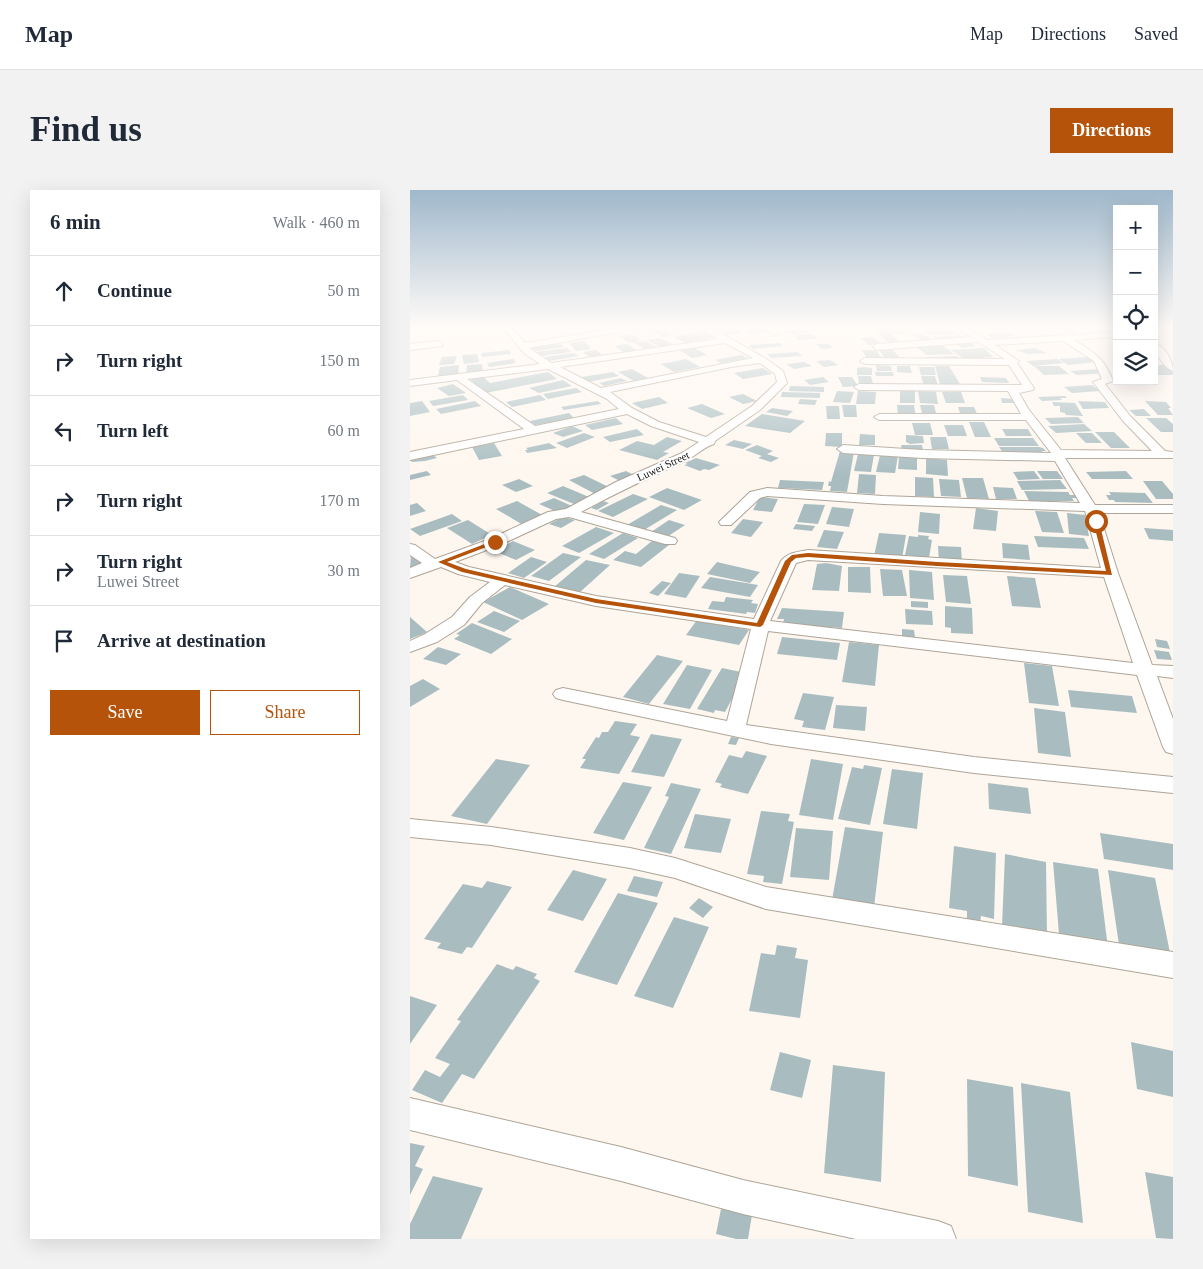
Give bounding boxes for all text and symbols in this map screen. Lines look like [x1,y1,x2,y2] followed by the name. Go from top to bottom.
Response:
[25,21,73,47] text: Map
[970,24,1003,44] text: Map
[1031,24,1106,44] text: Directions
[1134,24,1178,44] text: Saved
[1050,108,1173,153] button: Directions
[30,110,142,149] text: Find us
[1113,205,1158,385] map controls
[1113,205,1158,250] button: +
[50,210,101,234] text: 6 min
[273,214,360,231] text: Walk · 460 m
[1113,250,1158,295] button: −
[50,277,78,305] icon: ahead
[97,280,172,301] text: Continue
[328,282,360,299] text: 50 m
[1113,295,1158,340] button: locate
[1113,340,1158,385] button: layers
[50,347,78,375] icon: right
[97,350,182,371] text: Turn right
[320,352,360,369] text: 150 m
[50,417,78,445] icon: left
[97,420,169,441] text: Turn left
[328,422,360,439] text: 60 m
[635,449,691,483] street label: Luwei Street
[50,487,78,515] icon: right
[97,490,182,511] text: Turn right
[320,492,360,509] text: 170 m
[1085,510,1108,533] route start
[484,531,507,554] route end
[97,551,182,572] text: Turn right
[50,557,78,585] icon: right
[328,562,360,579] text: 30 m
[97,573,179,590] text: Luwei Street
[50,627,78,655] icon: arrive
[97,630,266,651] text: Arrive at destination
[50,690,200,735] button: Save
[210,690,360,735] button: Share

